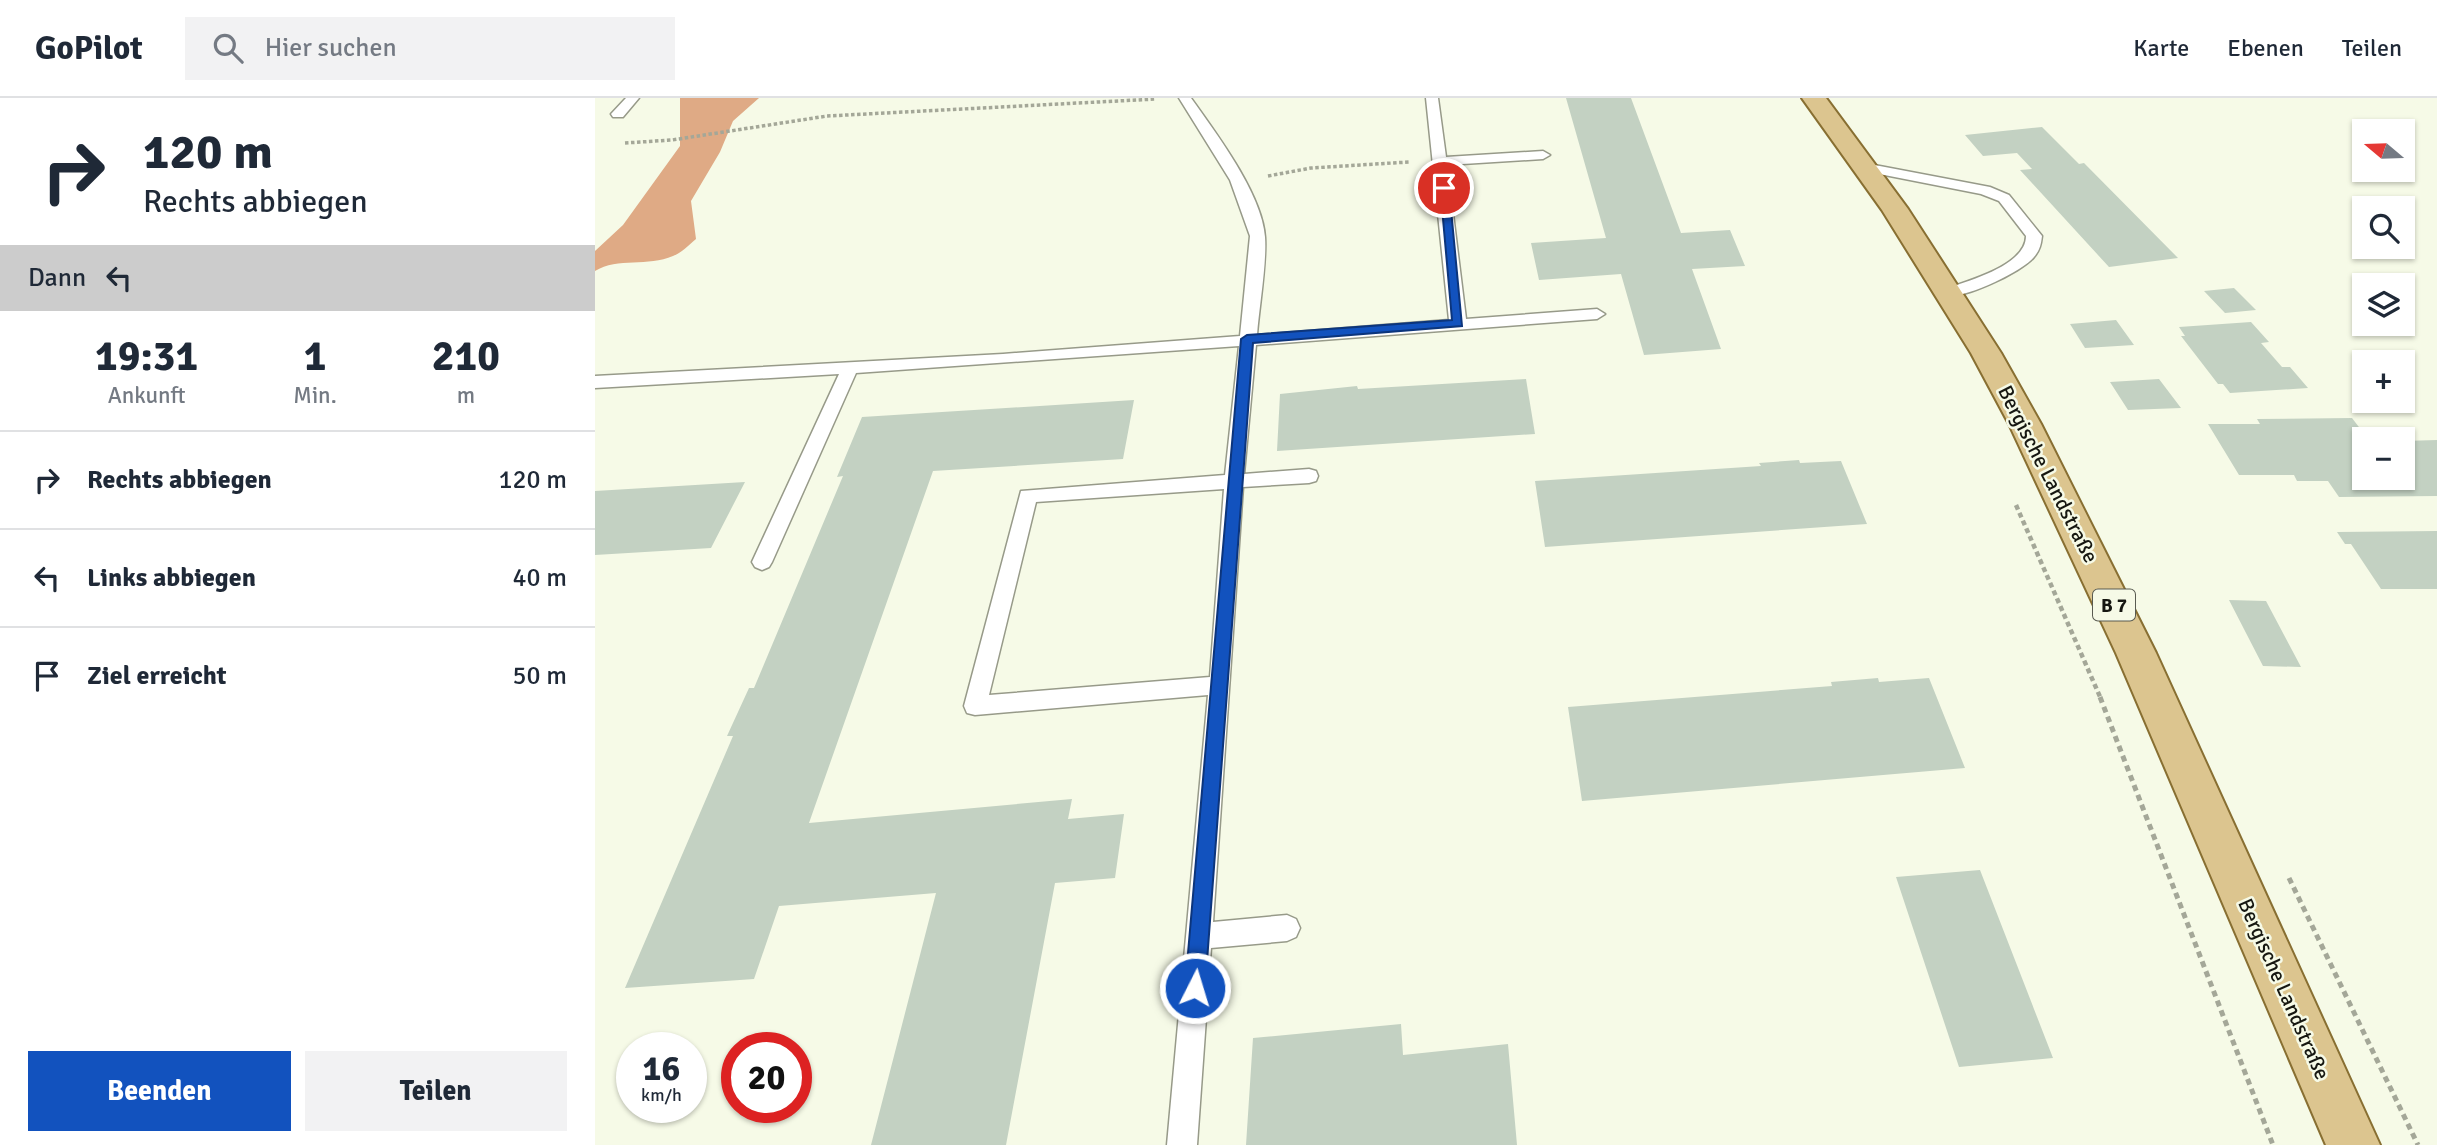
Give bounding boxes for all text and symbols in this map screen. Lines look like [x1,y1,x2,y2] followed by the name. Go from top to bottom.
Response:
[185,17,675,80] search box
[35,28,143,69] text: GoPilot
[209,29,247,67] icon: search
[265,32,397,64] text: Hier suchen
[2133,33,2189,63] text: Karte
[2227,33,2304,63] text: Ebenen
[2342,33,2402,63] text: Teilen
[2352,119,2415,182] north arrow
[2352,119,2415,490] map controls
[143,122,273,182] text: 120 m
[28,126,119,217] icon: right
[1414,158,1474,218] pin
[1425,169,1463,207] icon: arrive
[143,182,368,221] text: Rechts abbiegen
[2352,196,2415,259] button: search
[100,259,138,297] icon: left
[28,262,86,294] text: Dann
[2352,273,2415,336] button: layers
[95,331,198,382] text: 19:31
[304,331,326,382] text: 1
[432,331,500,382] text: 210
[2352,350,2415,413] button: +
[108,381,186,410] text: Ankunft
[293,381,337,410] text: Min.
[457,381,475,410] text: m
[1992,381,2104,567] street label: Bergische Landstraße
[2352,427,2415,490] button: −
[28,461,66,499] icon: right
[87,464,272,496] text: Rechts abbiegen
[498,464,567,496] text: 120 m
[28,559,66,597] icon: left
[87,562,256,594] text: Links abbiegen
[512,562,567,594] text: 40 m
[2093,590,2135,620] road number: B 7
[28,657,66,695] icon: arrive
[87,660,227,692] text: Ziel erreicht
[512,660,567,692] text: 50 m
[2232,894,2336,1084] street label: Bergische Landstraße
[1158,951,1232,1025] position arrow
[721,1032,812,1123] speed limit sign: 20
[643,1047,680,1090] text: 16
[28,1051,291,1131] button: Beenden
[305,1051,567,1131] button: Teilen
[641,1084,682,1106] text: km/h

